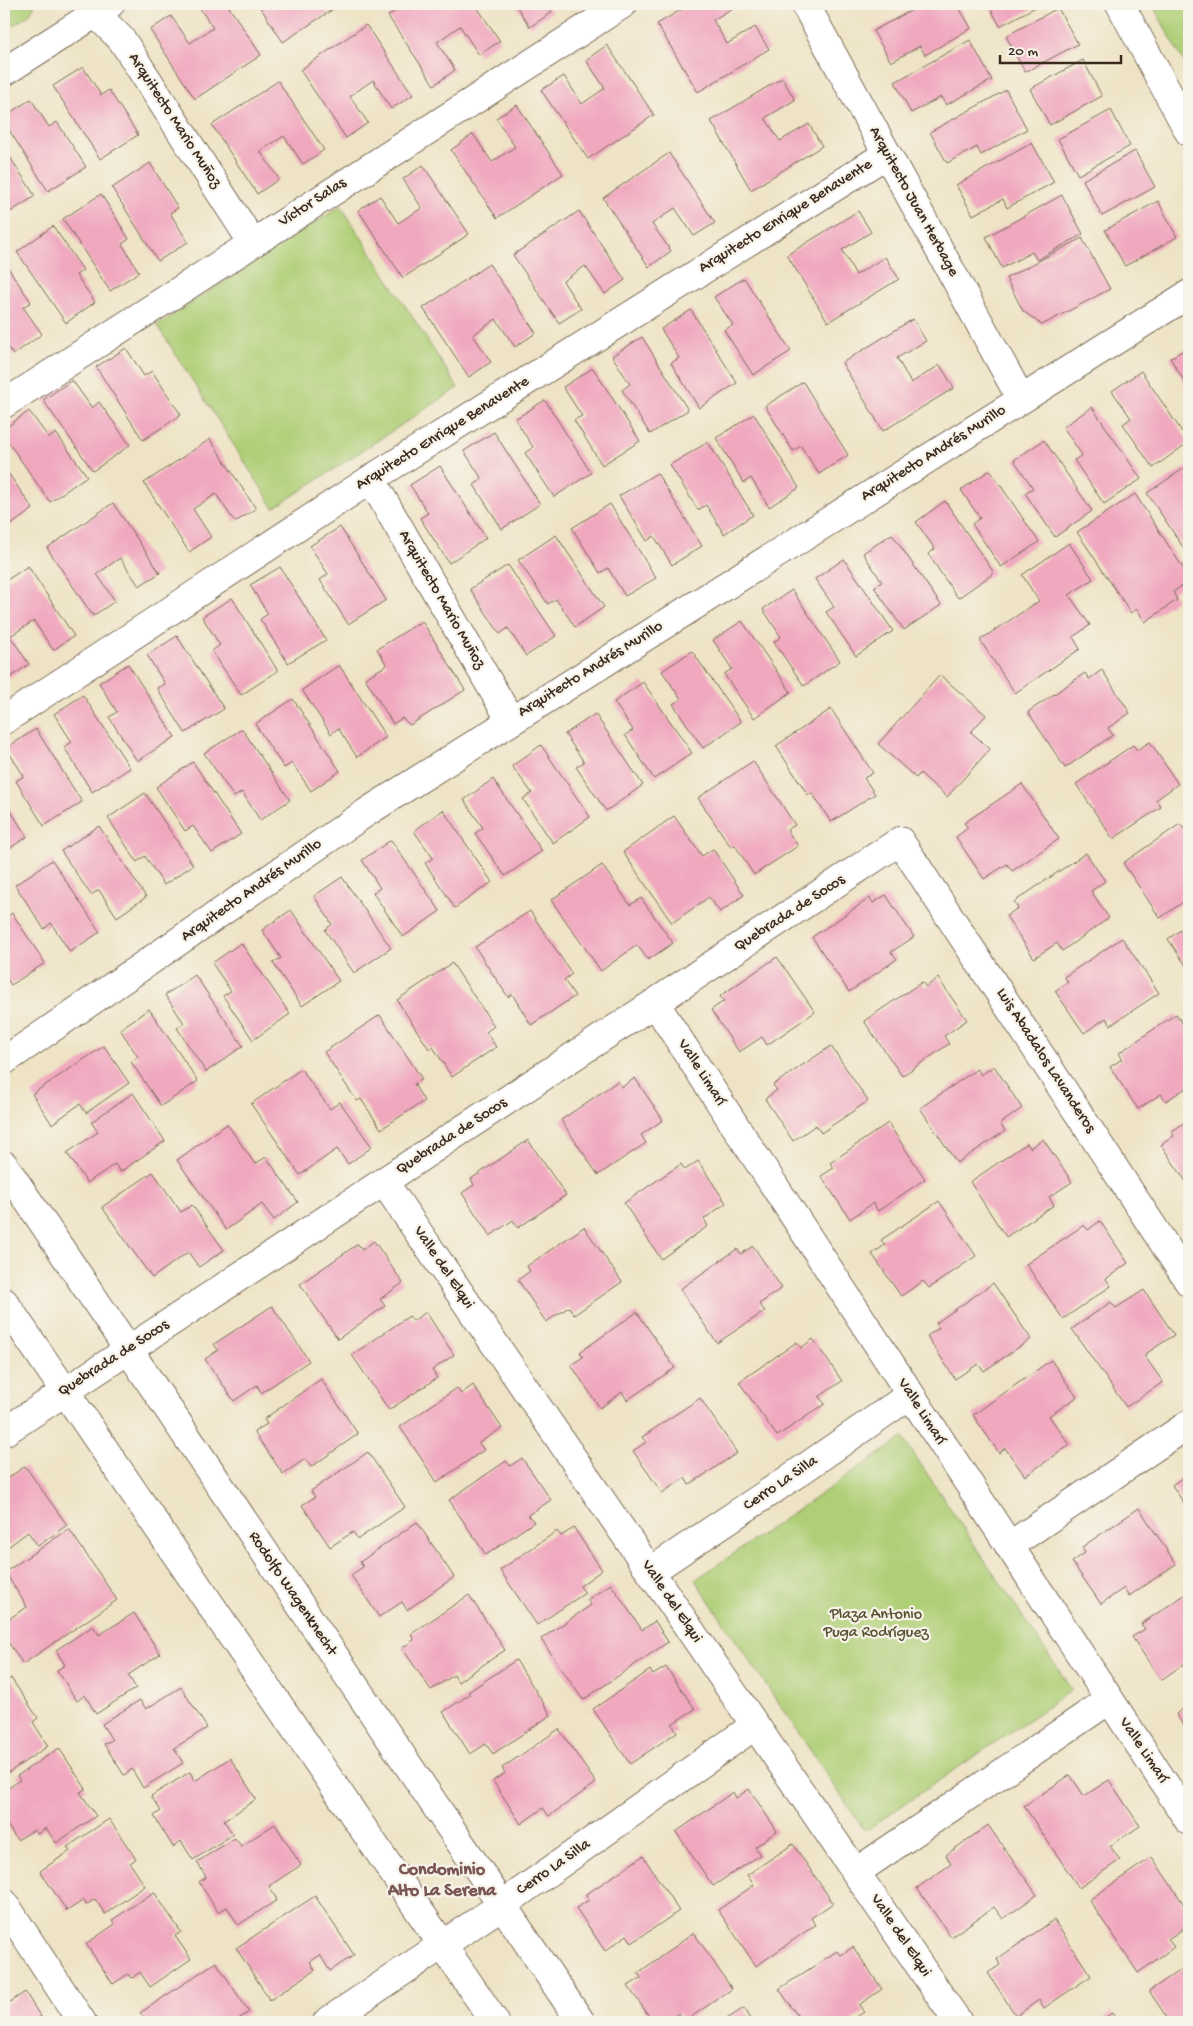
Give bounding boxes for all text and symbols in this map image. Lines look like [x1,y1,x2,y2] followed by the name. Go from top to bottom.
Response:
[1000,32,1122,64] scale bar
[1008,43,1038,61] text: 20 m
[123,50,225,193] street label: Arquitecto Mario Muñoz
[864,124,963,281] street label: Arquitecto Juan Herbage
[696,155,877,278] street label: Arquitecto Enrique Benavente
[275,174,351,232] street label: Víctor Salas
[353,372,534,495] street label: Arquitecto Enrique Benavente
[858,402,1010,506] street label: Arquitecto Andrés Murillo
[393,527,489,674] street label: Arquitecto Mario Muñoz
[515,618,667,722] street label: Arquitecto Andrés Murillo
[178,835,326,947] street label: Arquitecto Andrés Murillo
[731,870,850,957] street label: Quebrada de Socos
[991,985,1100,1138] street label: Luis Abadalos Lavanderos
[672,1035,730,1110] street label: Valle Limarí
[393,1093,512,1180] street label: Quebrada de Socos
[408,1222,478,1313] street label: Valle del Elqui
[55,1315,174,1402] street label: Quebrada de Socos
[892,1374,950,1449] street label: Valle Limarí
[740,1452,823,1516] street label: Cerro La Silla
[243,1528,341,1661] street label: Rodolfo Wagenknecht
[636,1556,706,1647] street label: Valle del Elqui
[822,1606,930,1643] park label: Plaza Antonio Puga Rodríguez
[1113,1714,1172,1788] street label: Valle Limarí
[513,1835,595,1900] street label: Cerro La Silla
[387,1860,497,1902] district label: Condominio Alto La Serena
[865,1890,935,1981] street label: Valle del Elqui

